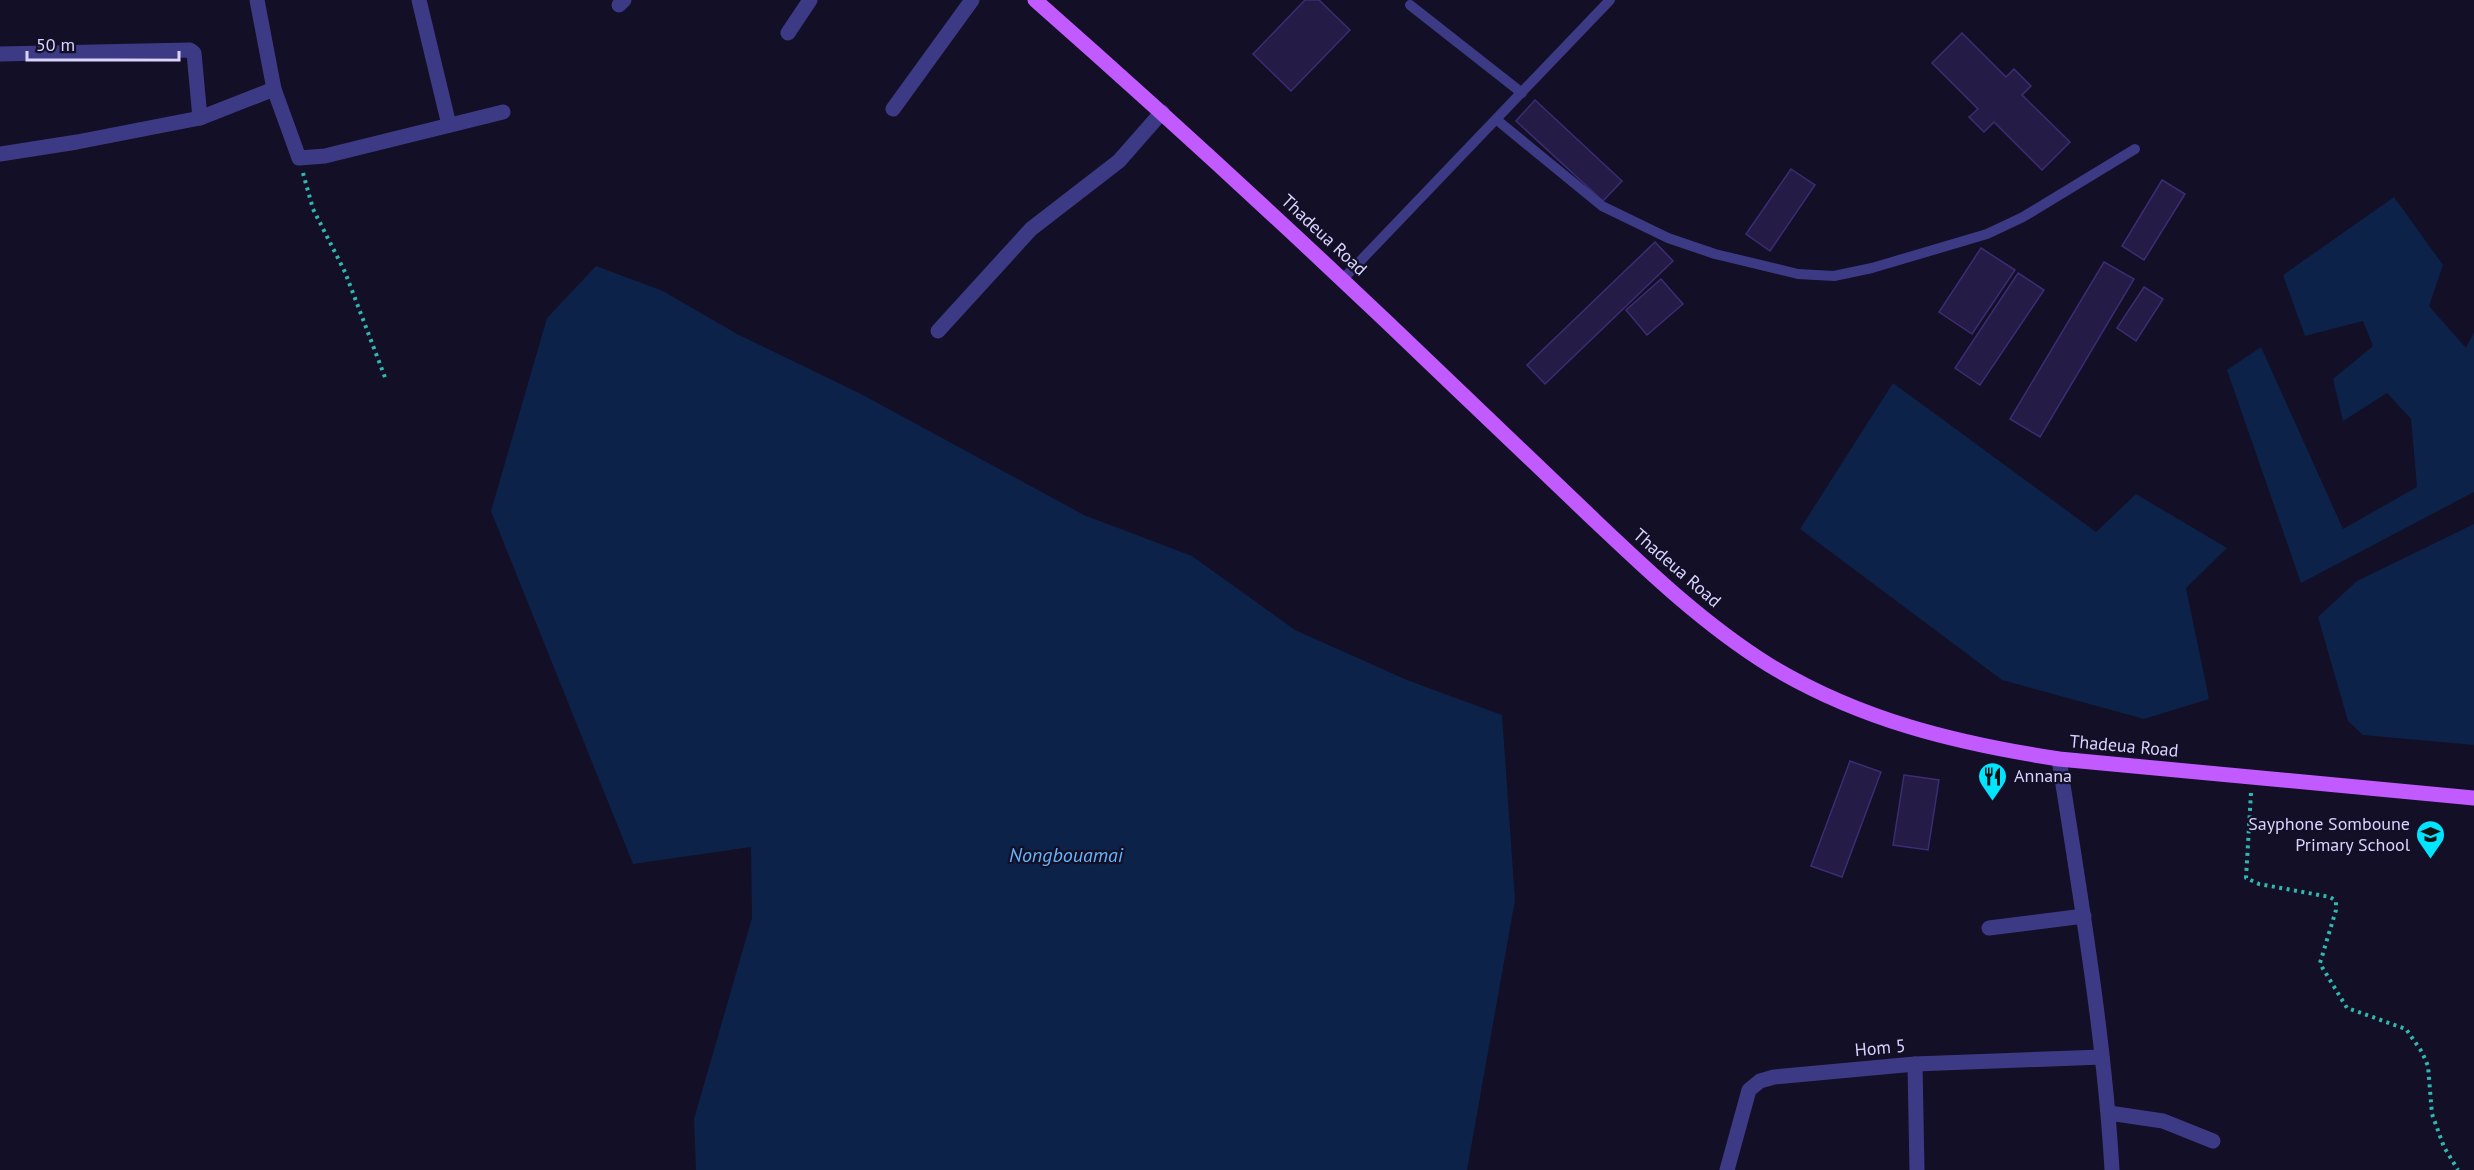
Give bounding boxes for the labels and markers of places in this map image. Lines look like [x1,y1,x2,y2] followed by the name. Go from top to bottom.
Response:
[1977,760,2009,802] restaurant icon: Annana
[2014,764,2072,787] place label: Annana
[2248,812,2411,856] place label: Sayphone Somboune Primary School
[2415,818,2447,860] school or university icon: Sayphone Somboune Primary School

